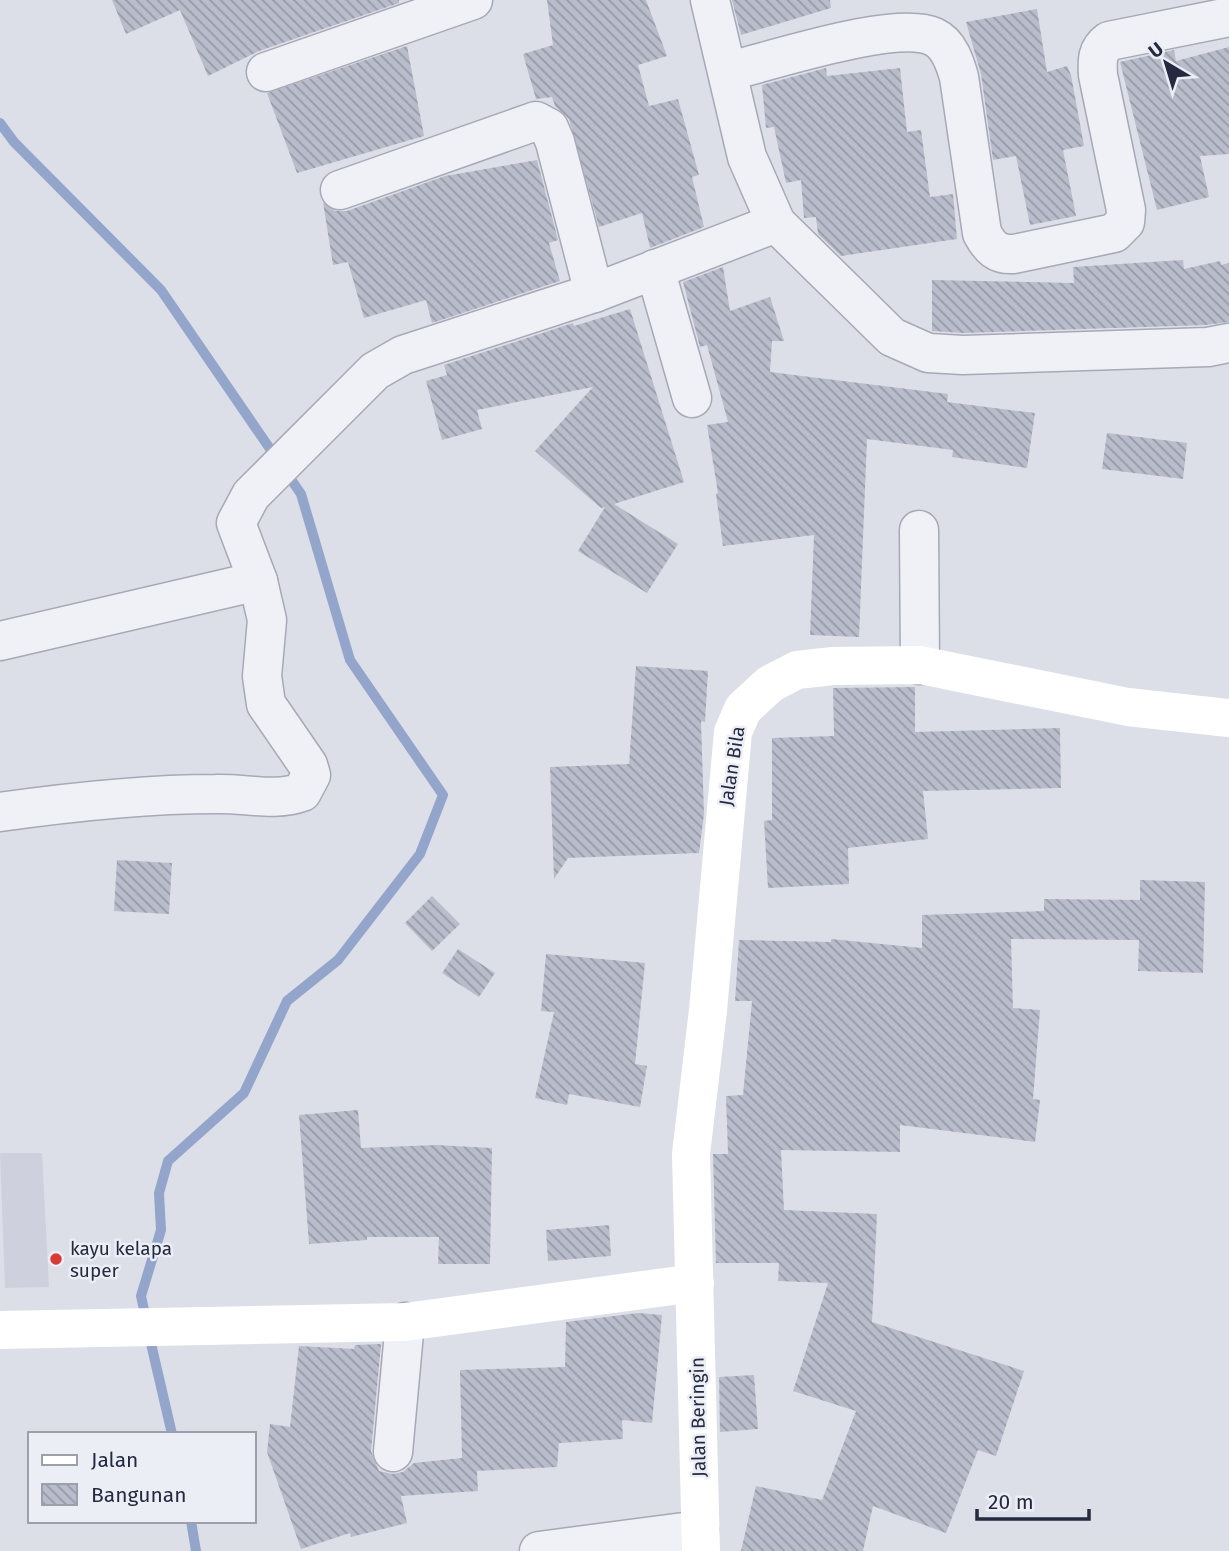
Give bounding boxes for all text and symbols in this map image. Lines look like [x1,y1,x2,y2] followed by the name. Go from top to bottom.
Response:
[1131,28,1201,98] north arrow
[1144,37,1168,63] text: U
[714,724,750,808] street label: Jalan Bila
[70,1237,172,1282] place label: kayu kelapa super
[48,1251,64,1267] marker: kayu kelapa super
[685,1357,711,1477] street label: Jalan Beringin
[28,1432,256,1523] legend
[91,1447,138,1473] text: Jalan
[977,1478,1089,1522] scale bar
[91,1482,186,1508] text: Bangunan
[988,1489,1034,1515] text: 20 m

